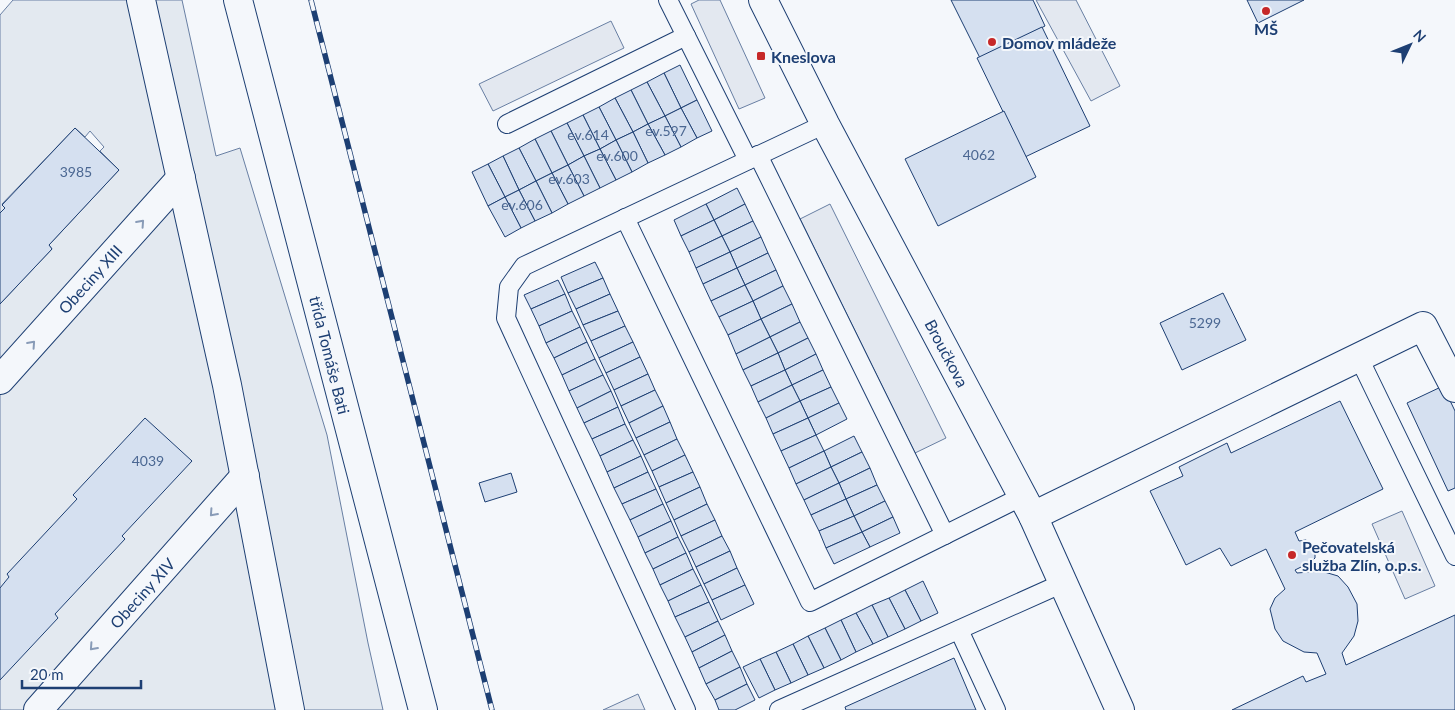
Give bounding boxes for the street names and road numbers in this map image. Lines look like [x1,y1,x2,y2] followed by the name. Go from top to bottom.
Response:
[54,241,126,317] street label: Obeciny XIII
[306,294,354,416] street label: třída Tomáše Bati
[921,316,973,390] street label: Broučkova
[106,554,179,632] street label: Obeciny XIV

